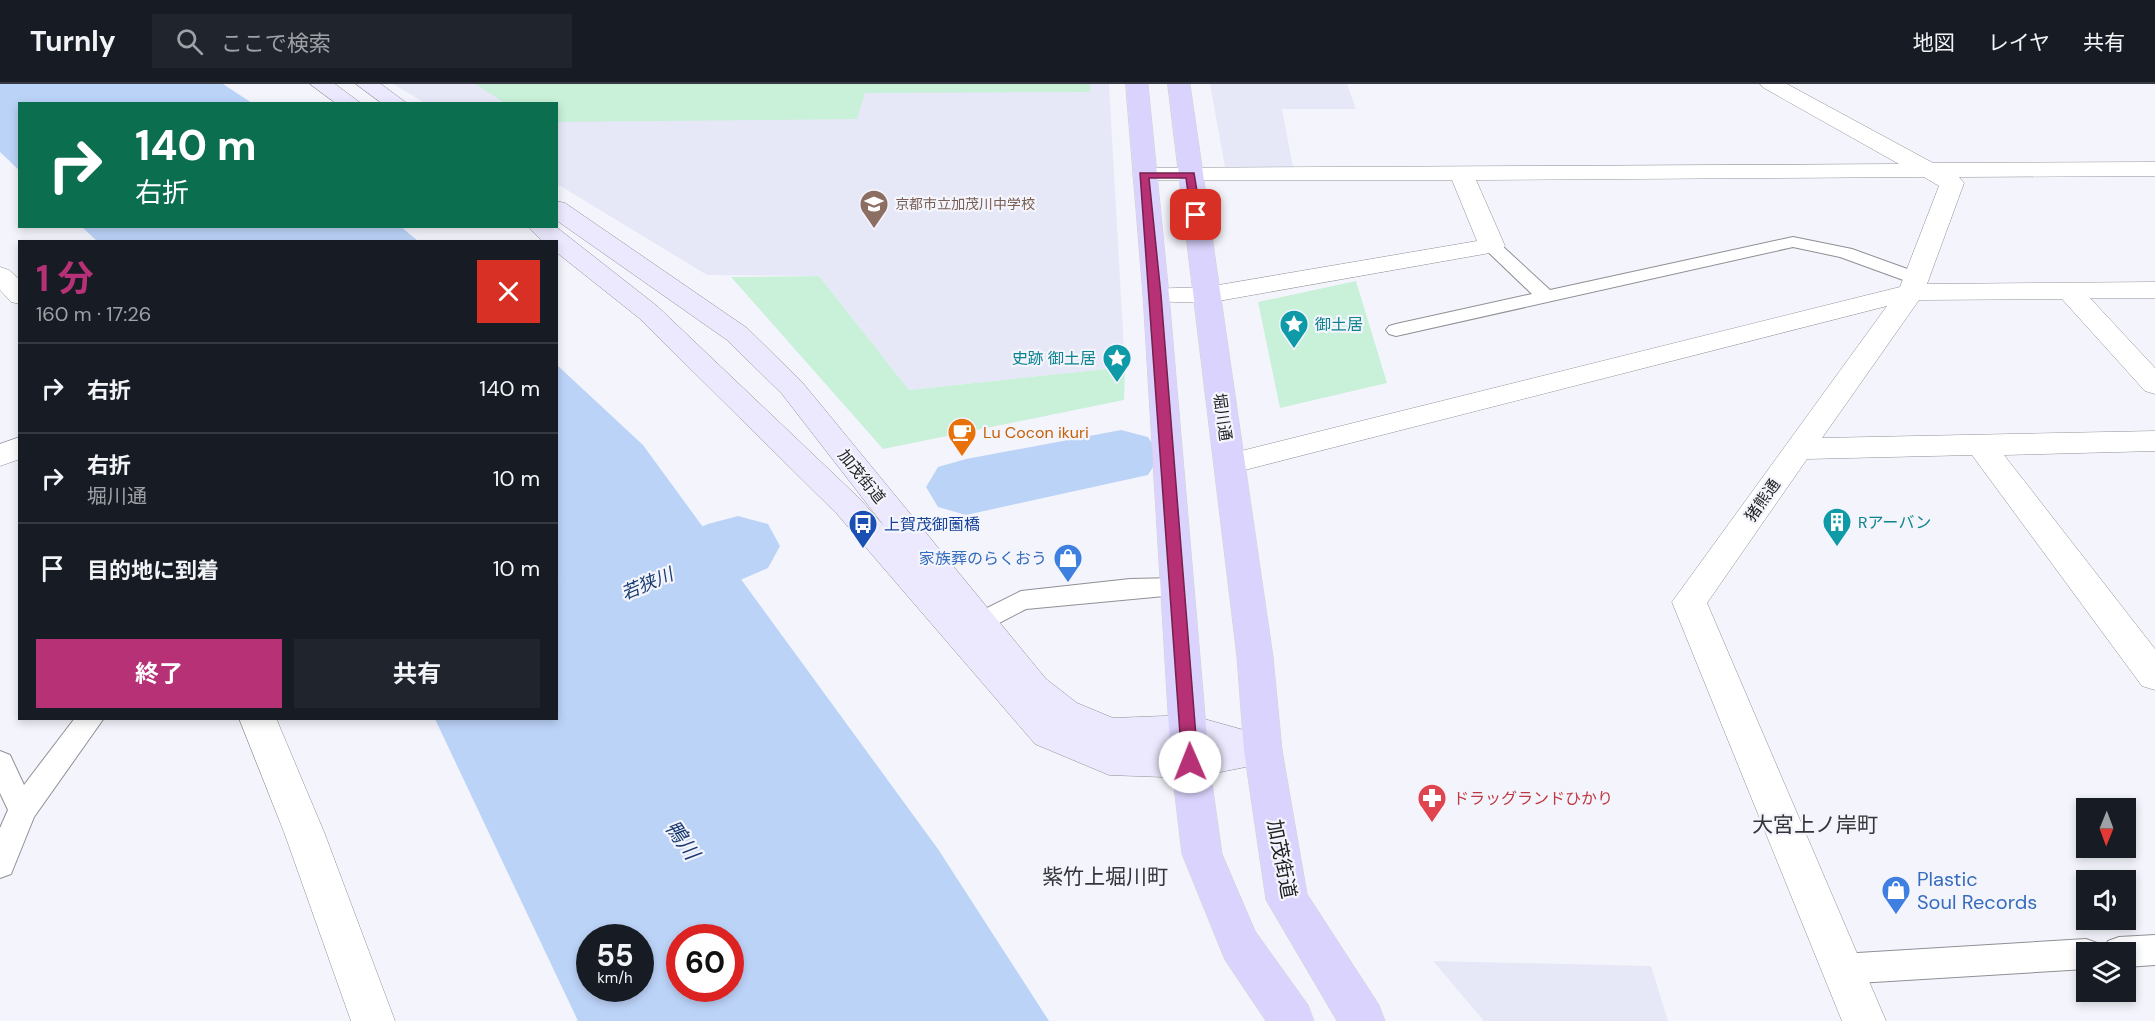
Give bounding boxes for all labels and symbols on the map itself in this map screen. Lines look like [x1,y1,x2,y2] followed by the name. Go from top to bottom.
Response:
[858,188,890,230] school or university icon: 京都市立加茂川中学校
[1170,189,1221,240] pin
[895,195,1035,213] place label: 京都市立加茂川中学校
[1278,308,1310,350] place icon: 御土居
[1315,314,1363,335] place label: 御土居
[1101,342,1133,384] place icon: 史跡 御土居
[1012,348,1096,369] place label: 史跡 御土居
[1209,392,1236,442] street label: 堀川通
[946,416,978,458] cafe icon: Lu Cocon ikuri
[983,422,1089,443] place label: Lu Cocon ikuri
[833,445,890,508] street label: 加茂街道
[1740,475,1785,526] street label: 猪熊通
[1821,506,1853,548] building icon: Rアーバン
[847,508,879,550] bus stop icon: 上賀茂御薗橋
[1858,512,1931,533] place label: Rアーバン
[884,514,980,535] place label: 上賀茂御薗橋
[1052,542,1084,584] shop icon: 家族葬のらくおう
[919,548,1047,569] place label: 家族葬のらくおう
[617,562,678,606] water label: 若狭川
[1158,730,1222,794] position arrow
[1416,782,1448,824] pharmacy icon: ドラッグランドひかり
[1453,788,1613,809] place label: ドラッグランドひかり
[2076,798,2136,858] north arrow
[1752,811,1878,839] district label: 大宮上ノ岸町
[658,815,707,867] water label: 鴨川
[1262,817,1302,901] street label: 加茂街道
[1042,863,1168,891] district label: 紫竹上堀川町
[1917,866,2037,915] place label: Plastic Soul Records
[1880,874,1912,916] shop icon: Plastic Soul Records
[666,924,744,1002] speed limit sign: 60

